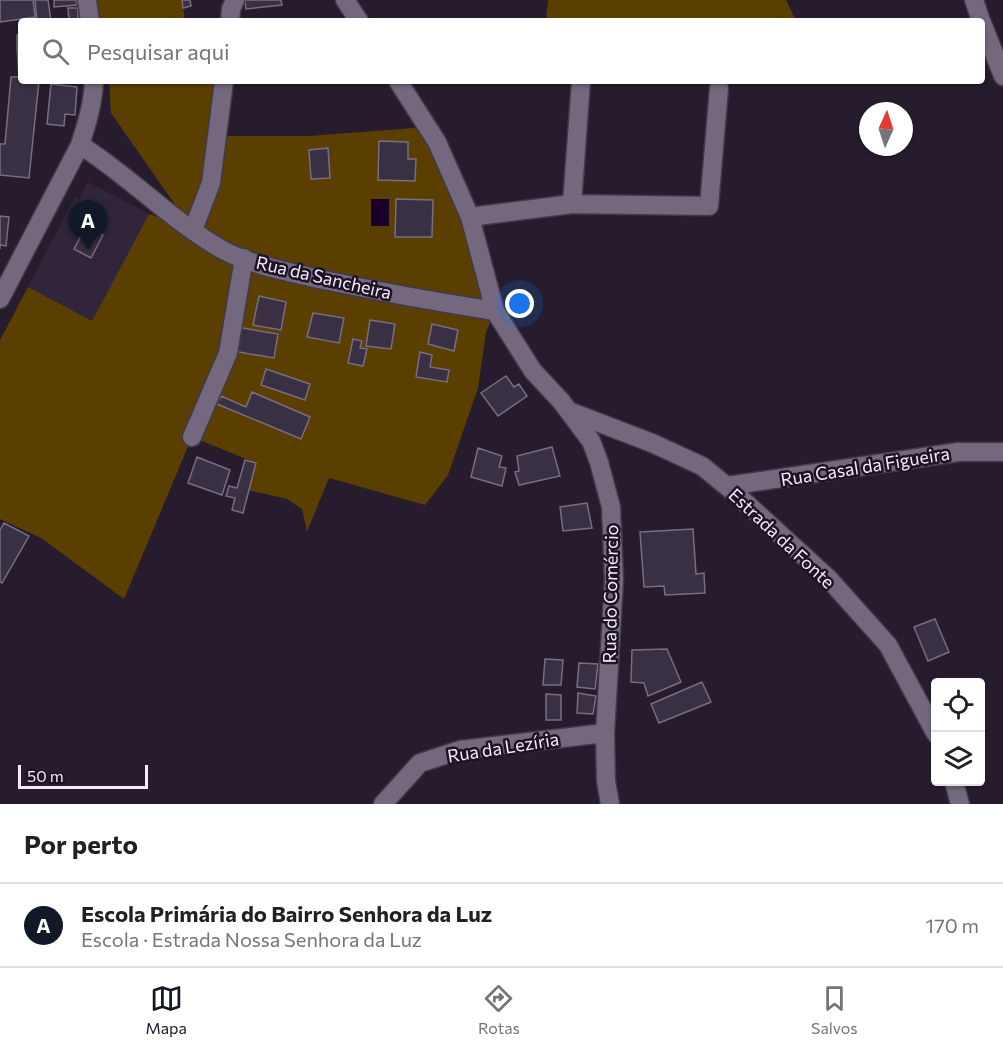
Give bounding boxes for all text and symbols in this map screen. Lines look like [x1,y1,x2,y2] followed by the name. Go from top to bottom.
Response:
[18,18,985,84] search box
[39,35,72,68] icon: search
[87,38,230,65] text: Pesquisar aqui
[859,102,913,156] north arrow
[68,200,107,250] pin: A
[254,251,394,303] street label: Rua da Sancheira
[505,289,534,318] your location
[779,442,951,490] street label: Rua Casal da Figueira
[724,483,840,593] street label: Estrada da Fonte
[598,524,622,664] street label: Rua do Comércio
[931,678,985,786] map controls
[931,678,985,732] button: locate
[446,727,560,767] street label: Rua da Lezíria
[931,732,985,786] button: layers
[18,762,148,790] scale bar
[27,766,64,785] text: 50 m
[24,828,138,859] text: Por perto
[81,900,492,927] text: Escola Primária do Bairro Senhora da Luz
[36,913,51,937] text: A
[926,913,979,937] text: 170 m
[81,927,422,951] text: Escola · Estrada Nossa Senhora da Luz
[146,982,187,1037] tab: Mapa
[478,982,520,1037] tab: Rotas
[811,982,857,1037] tab: Salvos

